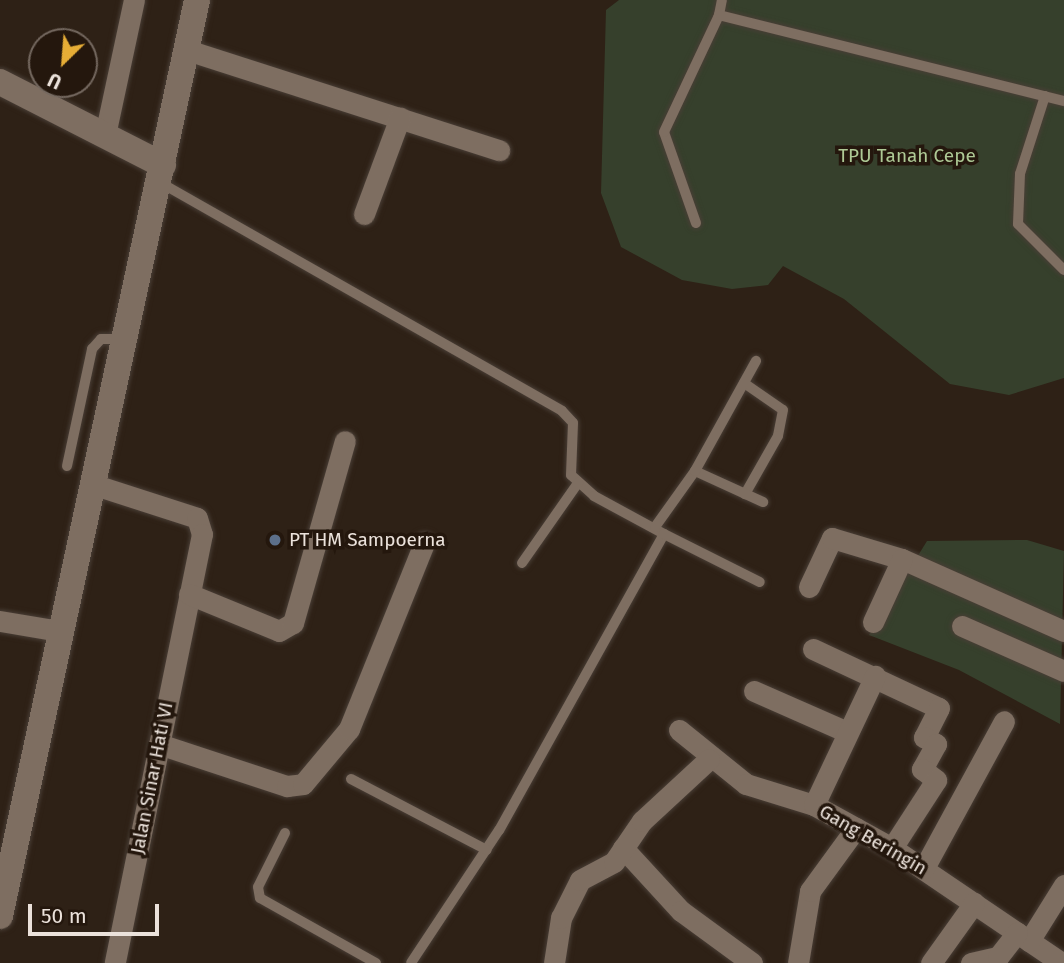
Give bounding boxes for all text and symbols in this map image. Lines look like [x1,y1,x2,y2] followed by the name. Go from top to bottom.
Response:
[28,28,98,98] north arrow
[44,68,65,94] text: U
[838,145,976,167] park label: TPU Tanah Cepe
[289,529,446,551] place label: PT HM Sampoerna
[267,532,283,548] marker: PT HM Sampoerna
[126,700,178,856] street label: Jalan Sinar Hati VI
[815,800,931,880] street label: Gang Beringin
[32,890,163,934] scale bar
[41,903,87,929] text: 50 m

